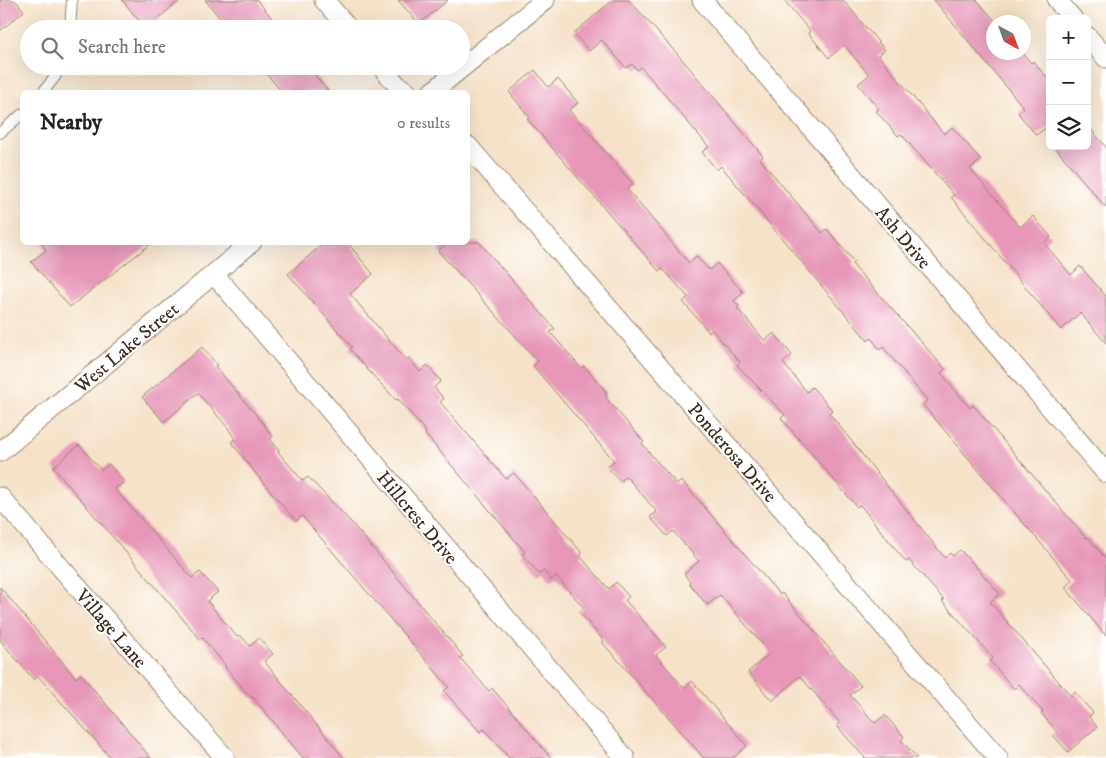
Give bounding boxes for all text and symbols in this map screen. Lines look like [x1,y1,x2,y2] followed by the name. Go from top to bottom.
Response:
[986,15,1031,60] north arrow
[1046,15,1091,150] map controls
[1046,15,1091,60] button: +
[20,20,470,75] search box
[38,34,66,62] icon: search
[78,36,166,59] text: Search here
[1046,60,1091,105] button: −
[1046,105,1091,150] button: layers
[40,110,102,136] text: Nearby
[397,113,450,133] text: 0 results
[870,202,936,274] street label: Ash Drive
[69,298,184,399] street label: West Lake Street
[682,399,781,508] street label: Ponderosa Drive
[371,467,462,569] street label: Hillcrest Drive
[70,584,151,673] street label: Village Lane

